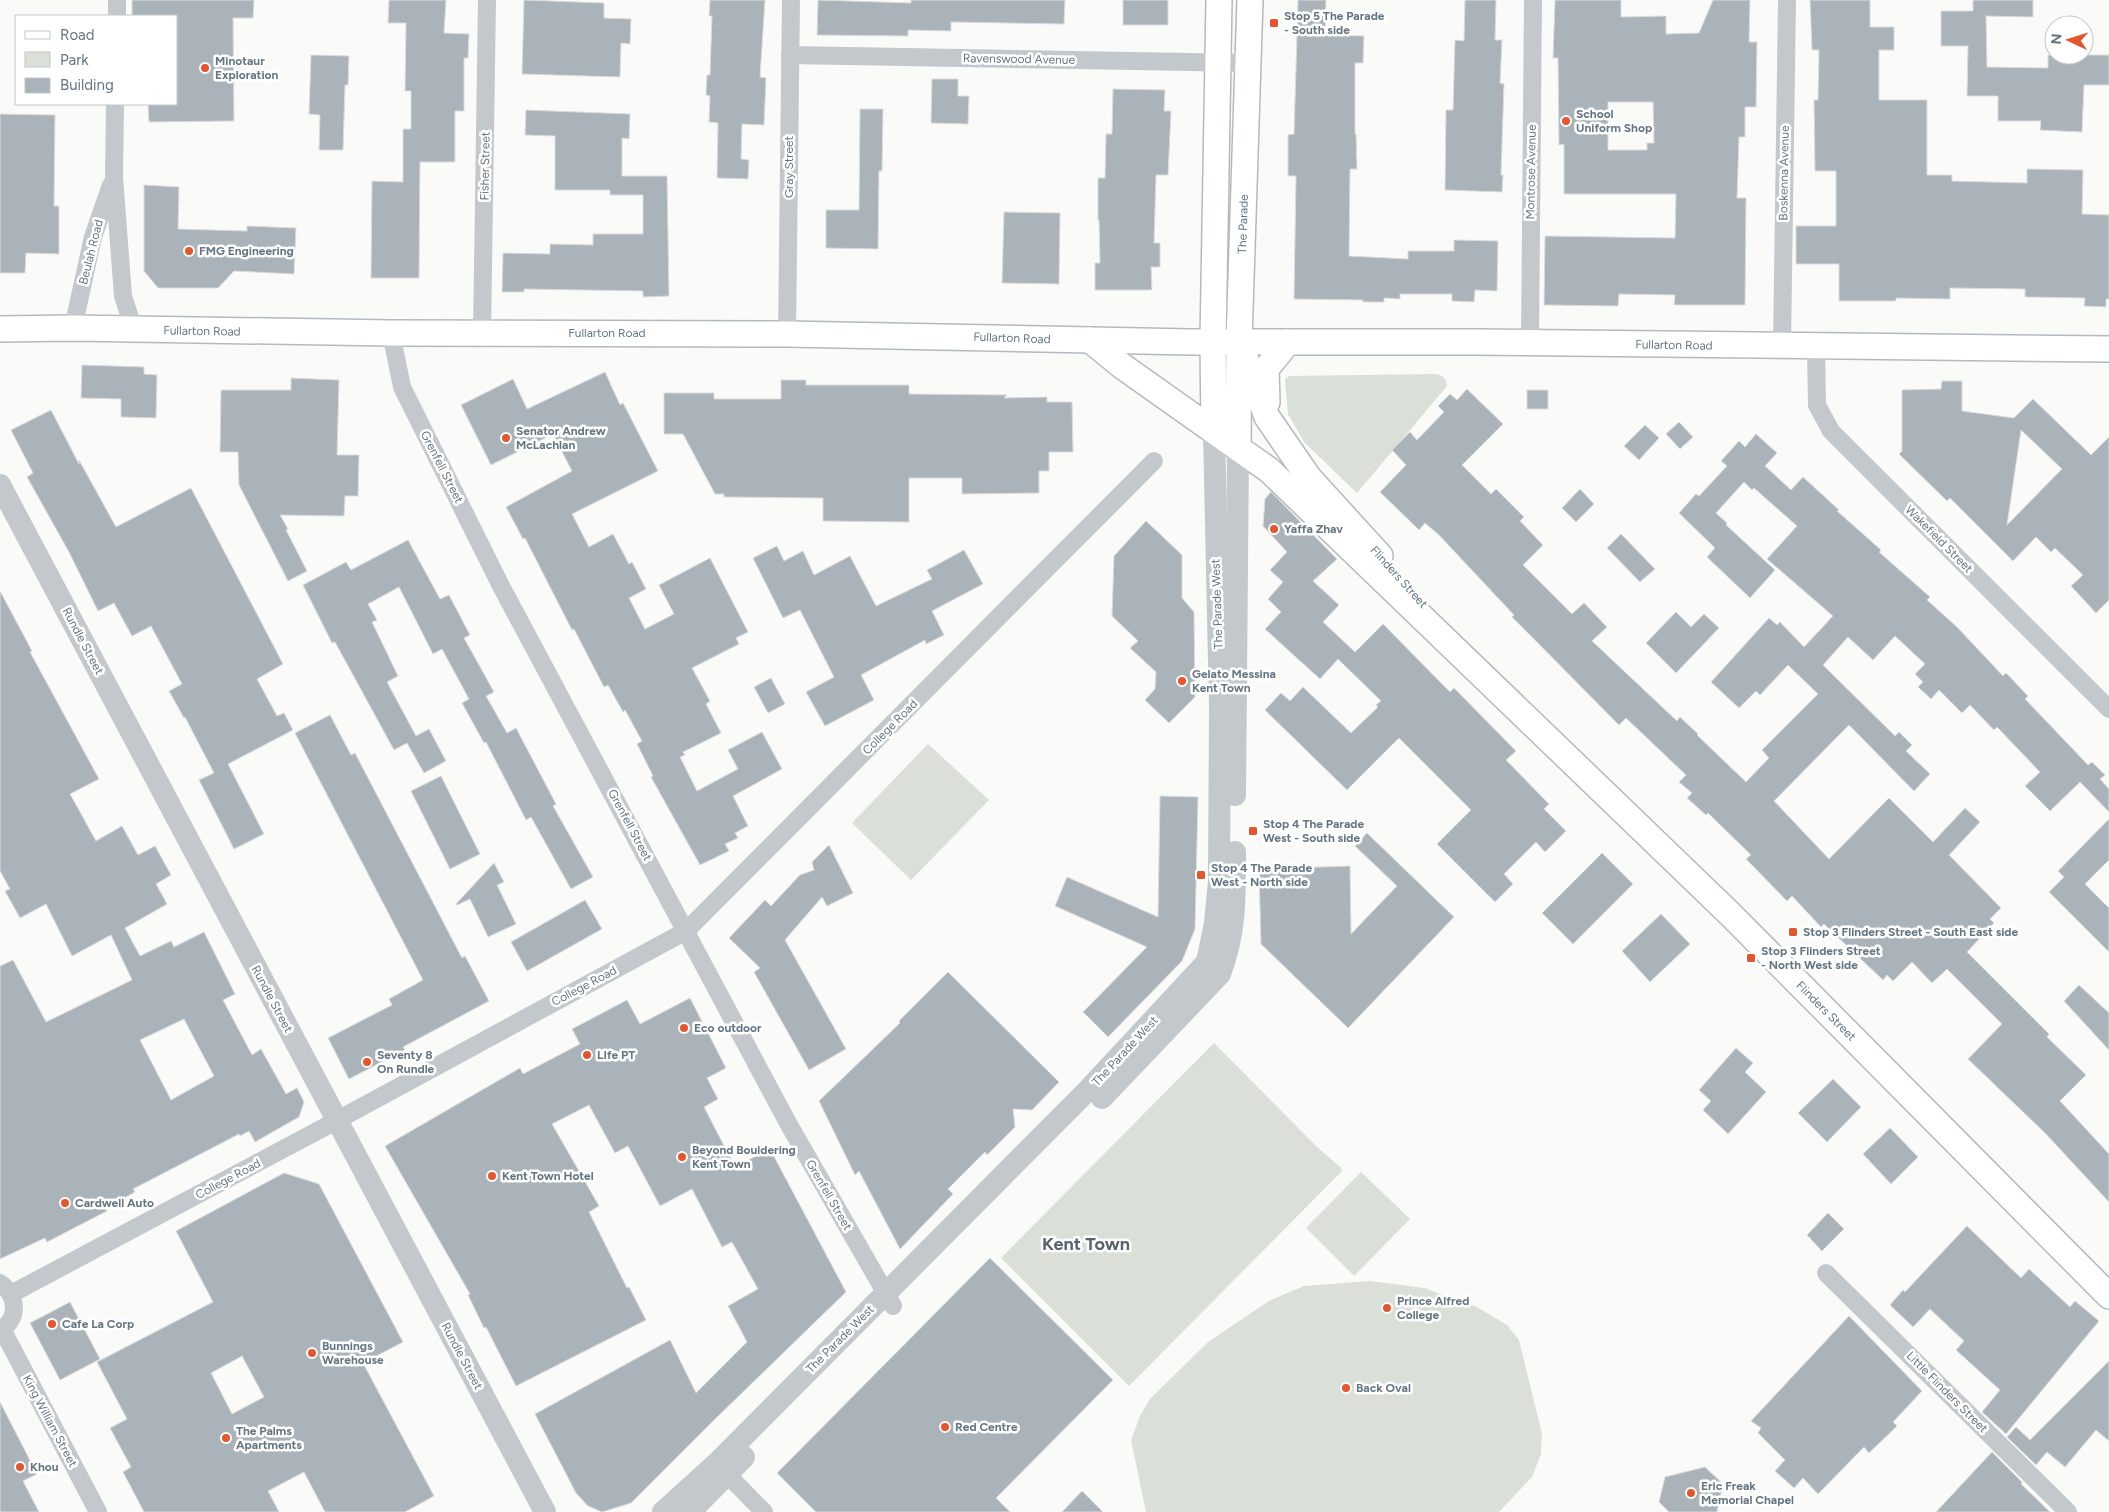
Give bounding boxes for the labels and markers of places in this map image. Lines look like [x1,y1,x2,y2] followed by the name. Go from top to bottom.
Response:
[1284,9,1385,37] place label: Stop 5 The Parade - South side
[1268,17,1280,29] marker: Stop 5 The Parade - South side
[215,54,279,82] place label: Minotaur Exploration
[199,62,211,74] marker: Minotaur Exploration
[1576,107,1652,135] place label: School Uniform Shop
[1560,115,1572,127] marker: School Uniform Shop
[199,244,294,258] place label: FMG Engineering
[183,245,195,257] marker: FMG Engineering
[516,424,606,452] place label: Senator Andrew McLachlan
[500,432,512,444] marker: Senator Andrew McLachlan
[1284,522,1343,536] place label: Yaffa Zhav
[1268,523,1280,535] marker: Yaffa Zhav
[1192,667,1276,695] place label: Gelato Messina Kent Town
[1176,675,1188,687] marker: Gelato Messina Kent Town
[1263,817,1364,845] place label: Stop 4 The Parade West - South side
[1247,825,1259,837] marker: Stop 4 The Parade West - South side
[1211,861,1312,889] place label: Stop 4 The Parade West - North side
[1195,869,1207,881] marker: Stop 4 The Parade West - North side
[1803,925,2019,939] place label: Stop 3 Flinders Street - South East side
[1787,926,1799,938] marker: Stop 3 Flinders Street - South East side
[1761,944,1881,972] place label: Stop 3 Flinders Street - North West side
[1745,952,1757,964] marker: Stop 3 Flinders Street - North West side
[694,1021,762,1035] place label: Eco outdoor
[678,1022,690,1034] marker: Eco outdoor
[377,1048,435,1076] place label: Seventy 8 On Rundle
[597,1048,635,1062] place label: LIfe PT
[581,1049,593,1061] marker: LIfe PT
[361,1056,373,1068] marker: Seventy 8 On Rundle
[692,1143,796,1171] place label: Beyond Bouldering Kent Town
[676,1151,688,1163] marker: Beyond Bouldering Kent Town
[502,1169,594,1183] place label: Kent Town Hotel
[486,1170,498,1182] marker: Kent Town Hotel
[75,1196,154,1210] place label: Cardwell Auto
[59,1197,71,1209] marker: Cardwell Auto
[1397,1294,1469,1322] place label: Prince Alfred College
[1381,1302,1393,1314] marker: Prince Alfred College
[62,1317,134,1331] place label: Cafe La Corp
[46,1318,58,1330] marker: Cafe La Corp
[322,1339,384,1367] place label: Bunnings Warehouse
[306,1347,318,1359] marker: Bunnings Warehouse
[1356,1381,1411,1395] place label: Back Oval
[1340,1382,1352,1394] marker: Back Oval
[955,1420,1018,1434] place label: Red Centre
[939,1421,951,1433] marker: Red Centre
[236,1424,302,1452] place label: The Palms Apartments
[220,1432,232,1444] marker: The Palms Apartments
[30,1460,59,1474] place label: Khou
[14,1461,26,1473] marker: Khou
[1701,1479,1794,1507] place label: Eric Freak Memorial Chapel
[1685,1487,1697,1499] marker: Eric Freak Memorial Chapel

